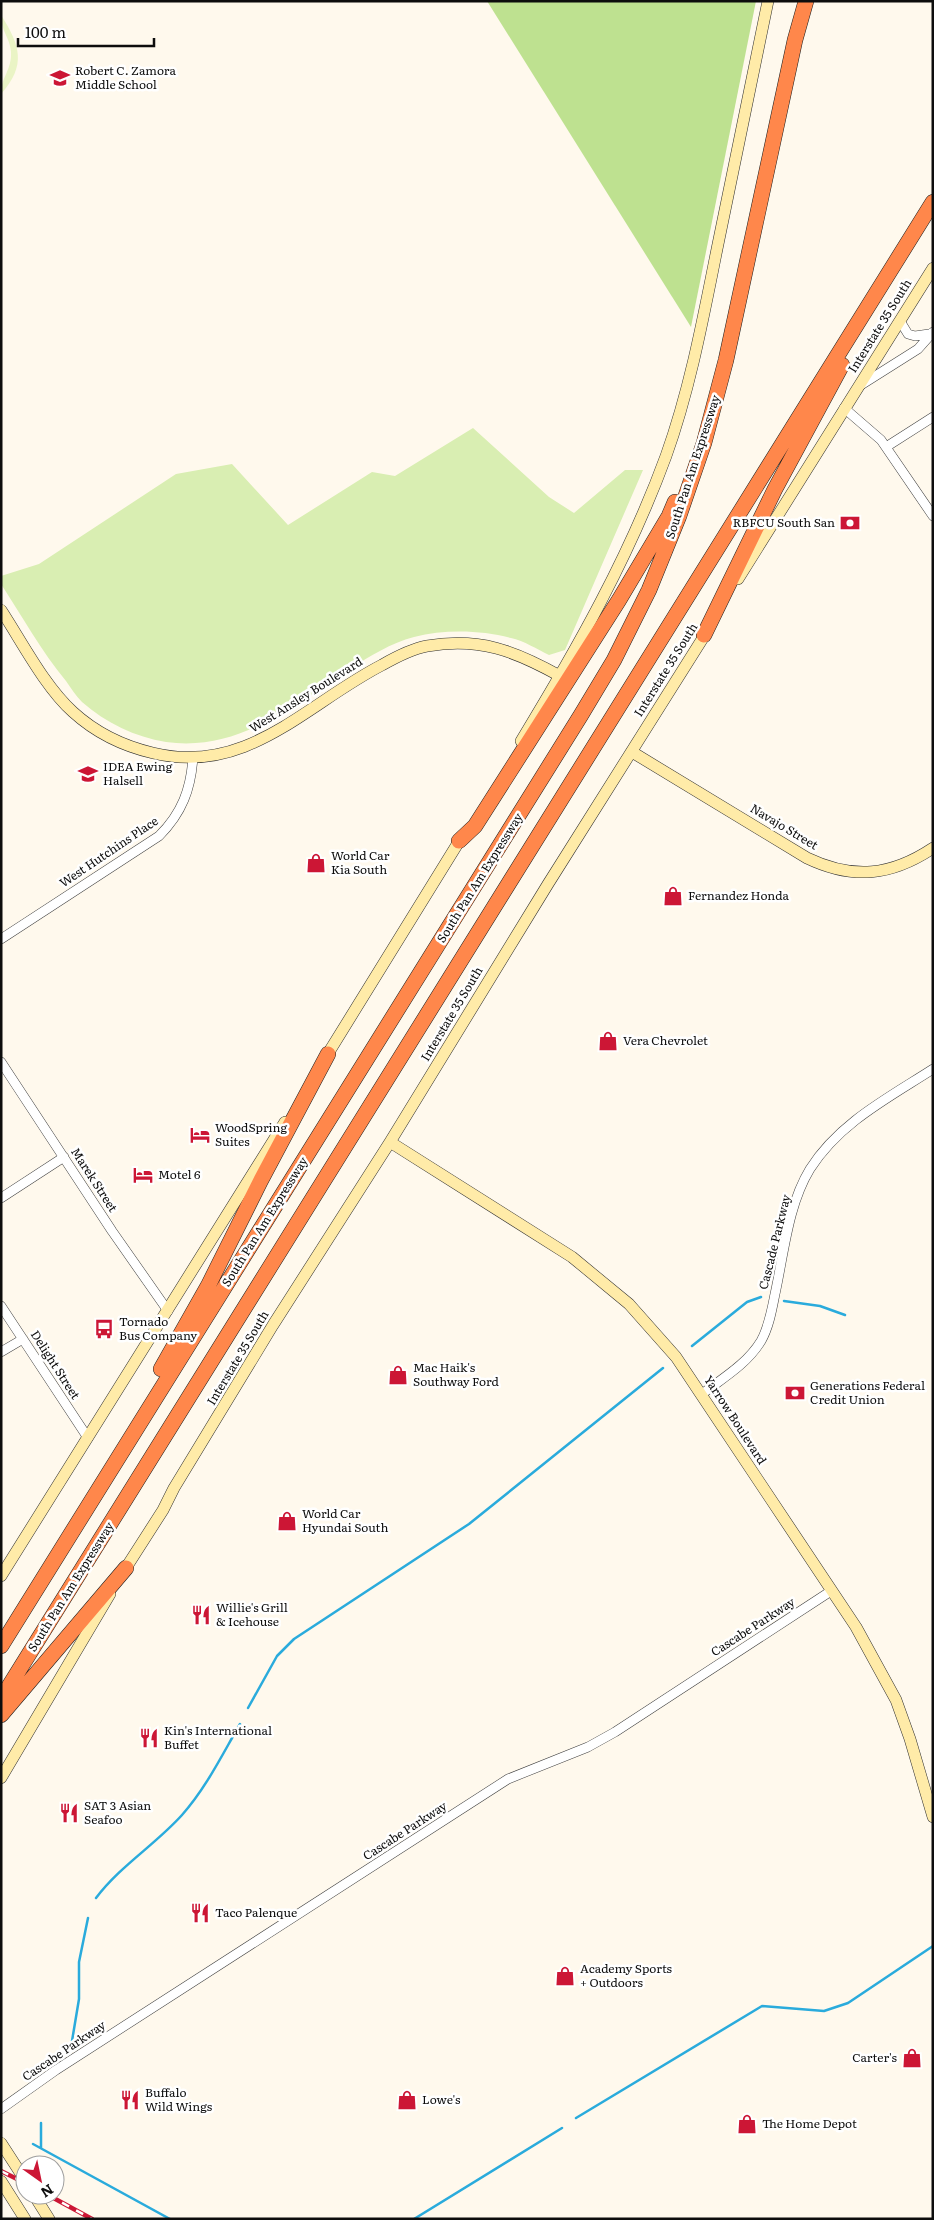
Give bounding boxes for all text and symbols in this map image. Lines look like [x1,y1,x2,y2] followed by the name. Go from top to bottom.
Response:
[18,15,154,47] scale bar
[25,20,66,43] text: 100 m
[75,61,177,93] place label: Robert C. Zamora Middle School
[49,67,71,89] school or university icon: Robert C. Zamora Middle School
[843,275,915,376] street label: Interstate 35 South
[660,392,724,541] street label: South Pan Am Expressway
[839,512,861,534] bank icon: RBFCU South San
[733,513,835,531] place label: RBFCU South San
[629,619,701,720] street label: Interstate 35 South
[245,652,366,736] street label: West Ansley Boulevard
[103,757,173,789] place label: IDEA Ewing Halsell
[77,763,99,785] school or university icon: IDEA Ewing Halsell
[747,799,822,854] street label: Navajo Street
[432,809,527,946] street label: South Pan Am Expressway
[55,811,161,891] street label: West Hutchins Place
[331,846,390,878] place label: World Car Kia South
[305,852,327,874] shop icon: World Car Kia South
[662,885,684,907] shop icon: Fernandez Honda
[688,886,790,904] place label: Fernandez Honda
[416,963,487,1064] street label: Interstate 35 South
[597,1030,619,1052] shop icon: Vera Chevrolet
[623,1031,708,1049] place label: Vera Chevrolet
[215,1118,288,1150] place label: WoodSpring Suites
[189,1124,211,1146] hotel icon: WoodSpring Suites
[67,1144,123,1215] street label: Marek Street
[217,1153,312,1290] street label: South Pan Am Expressway
[132,1164,154,1186] hotel icon: Motel 6
[158,1165,201,1183] place label: Motel 6
[754,1192,795,1291] street label: Cascade Parkway
[202,1307,273,1408] street label: Interstate 35 South
[119,1312,197,1344] place label: Tornado Bus Company
[93,1318,115,1340] bus stop icon: Tornado Bus Company
[27,1326,85,1403] street label: Delight Street
[413,1358,499,1390] place label: Mac Haik's Southway Ford
[387,1364,409,1386] shop icon: Mac Haik's Southway Ford
[700,1371,772,1468] street label: Yarrow Boulevard
[810,1376,925,1408] place label: Generations Federal Credit Union
[784,1382,806,1404] bank icon: Generations Federal Credit Union
[302,1504,388,1536] place label: World Car Hyundai South
[276,1510,298,1532] shop icon: World Car Hyundai South
[23,1518,118,1655] street label: South Pan Am Expressway
[707,1592,798,1660] street label: Cascabe Parkway
[216,1598,288,1630] place label: Willie's Grill & Icehouse
[190,1604,212,1626] restaurant icon: Willie's Grill & Icehouse
[164,1721,272,1753] place label: Kin's International Buffet
[138,1727,160,1749] restaurant icon: Kin's International Buffet
[84,1796,151,1828] place label: SAT 3 Asian Seafoo
[359,1796,450,1864] street label: Cascabe Parkway
[58,1802,80,1824] restaurant icon: SAT 3 Asian Seafoo
[189,1902,211,1924] restaurant icon: Taco Palenque
[215,1903,297,1921] place label: Taco Palenque
[580,1959,673,1991] place label: Academy Sports + Outdoors
[554,1965,576,1987] shop icon: Academy Sports + Outdoors
[18,2016,109,2085] street label: Cascabe Parkway
[901,2047,923,2069] shop icon: Carter's
[852,2048,898,2066] place label: Carter's
[145,2083,213,2115] place label: Buffalo Wild Wings
[119,2089,141,2111] restaurant icon: Buffalo Wild Wings
[396,2089,418,2111] shop icon: Lowe's
[422,2090,461,2108] place label: Lowe's
[736,2113,758,2135] shop icon: The Home Depot
[762,2114,857,2132] place label: The Home Depot
[15,2155,65,2205] north arrow
[37,2180,58,2203] text: N

